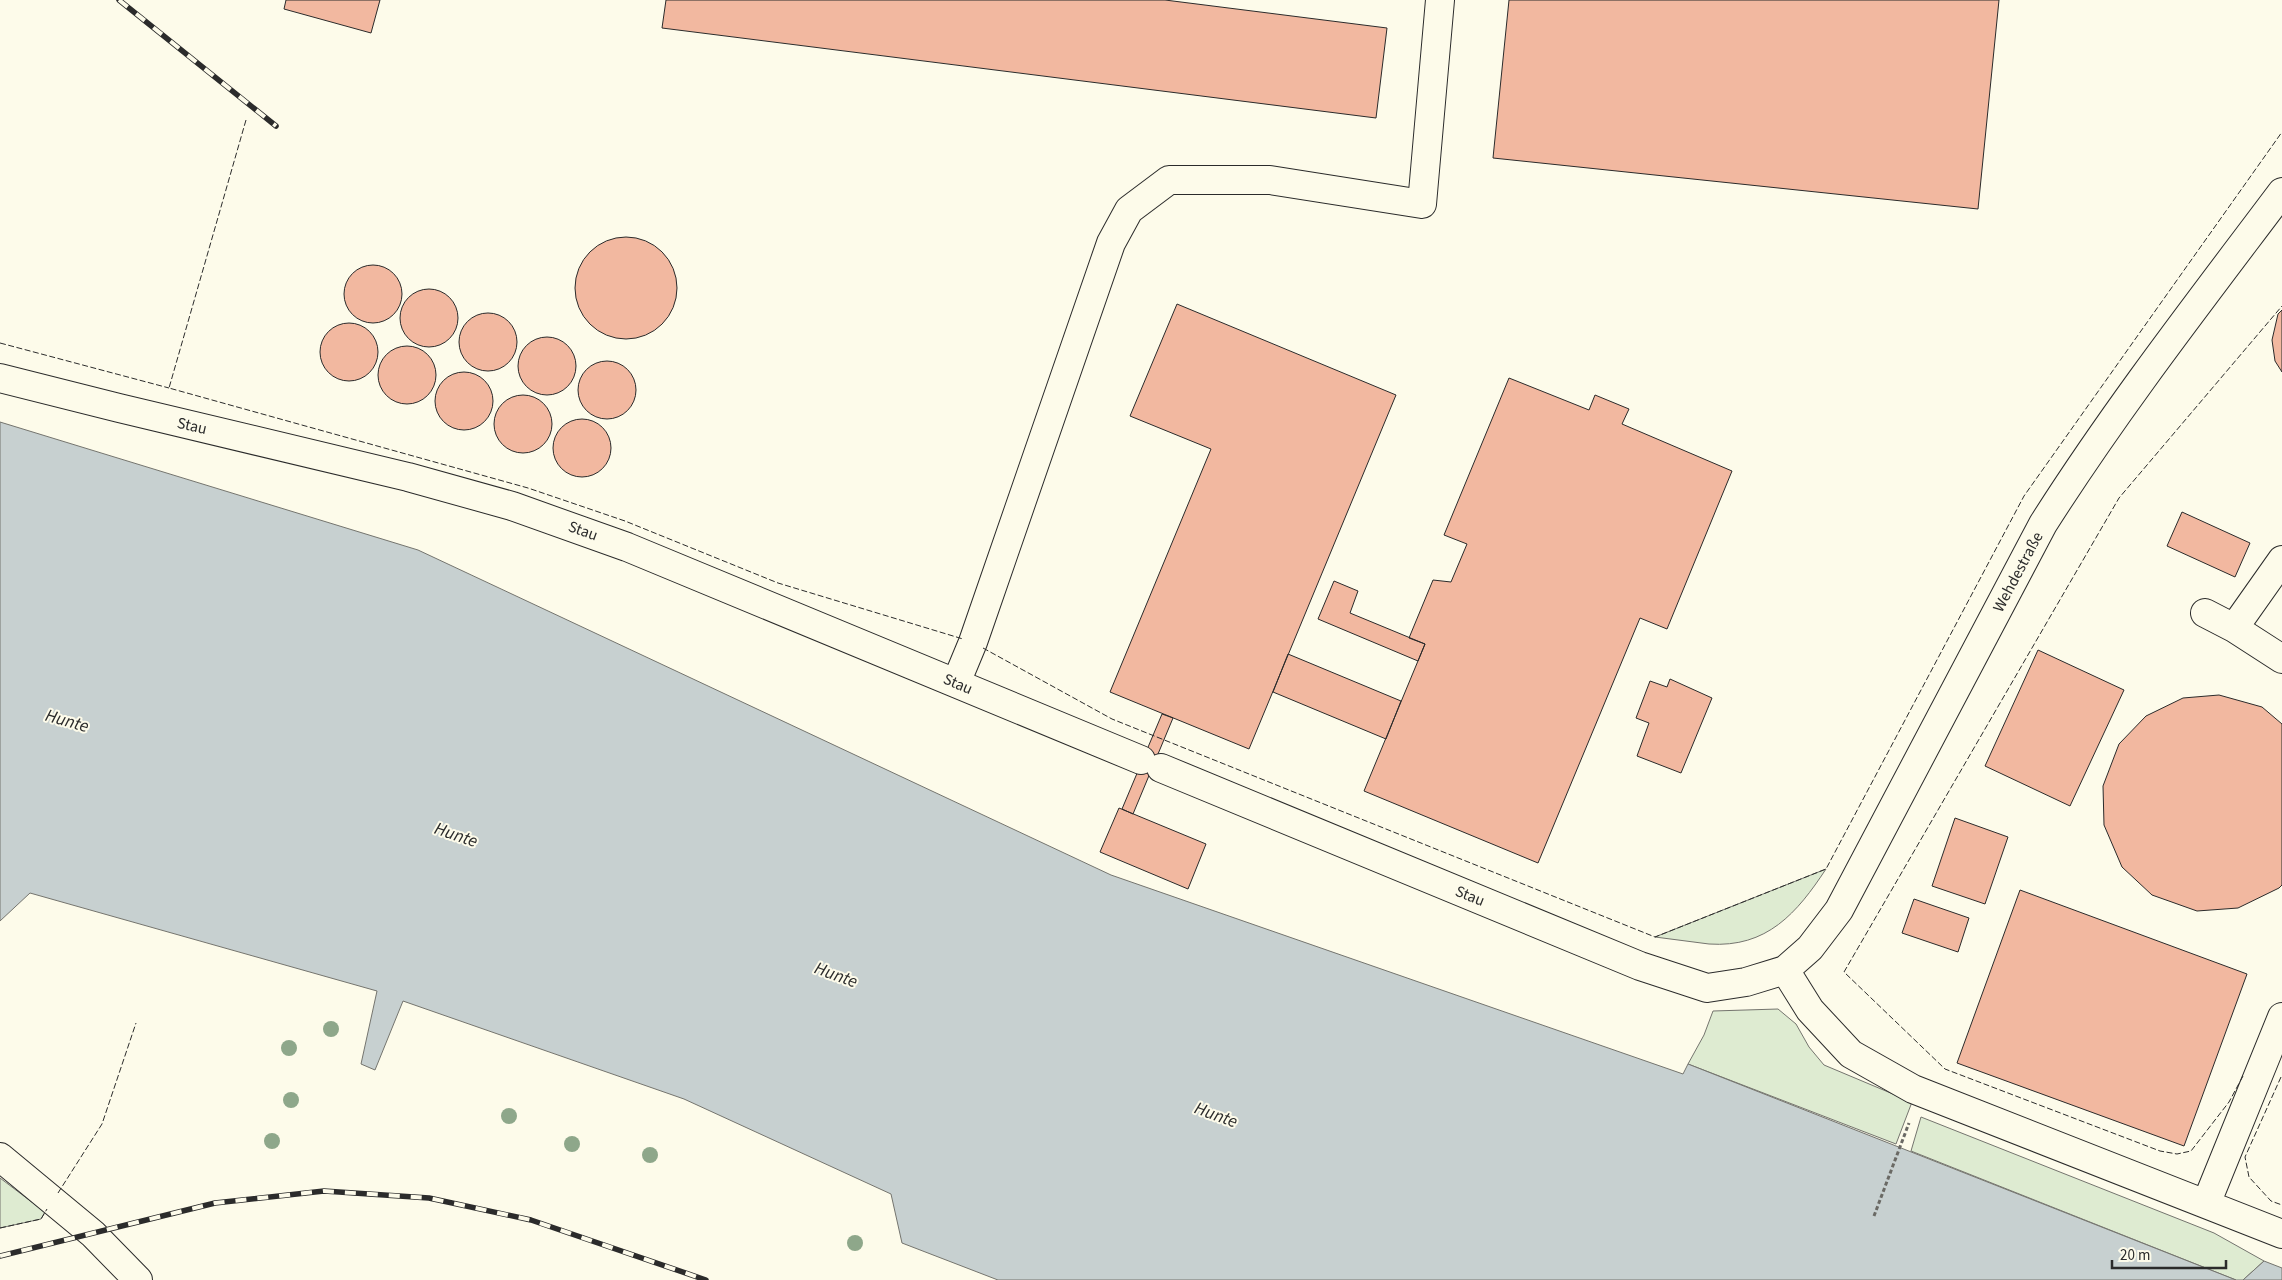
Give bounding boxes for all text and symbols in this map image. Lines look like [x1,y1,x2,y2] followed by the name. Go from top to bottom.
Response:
[175,412,209,440] street label: Stau
[565,516,601,546] street label: Stau
[1988,528,2048,616] street label: Wehdestraße
[940,668,976,700] street label: Stau
[42,703,92,739] water label: Hunte
[431,816,481,854] water label: Hunte
[1452,880,1488,912] street label: Stau
[811,956,861,994] water label: Hunte
[1191,1096,1241,1134] water label: Hunte
[2112,1238,2226,1270] scale bar
[2120,1245,2150,1266] text: 20 m

